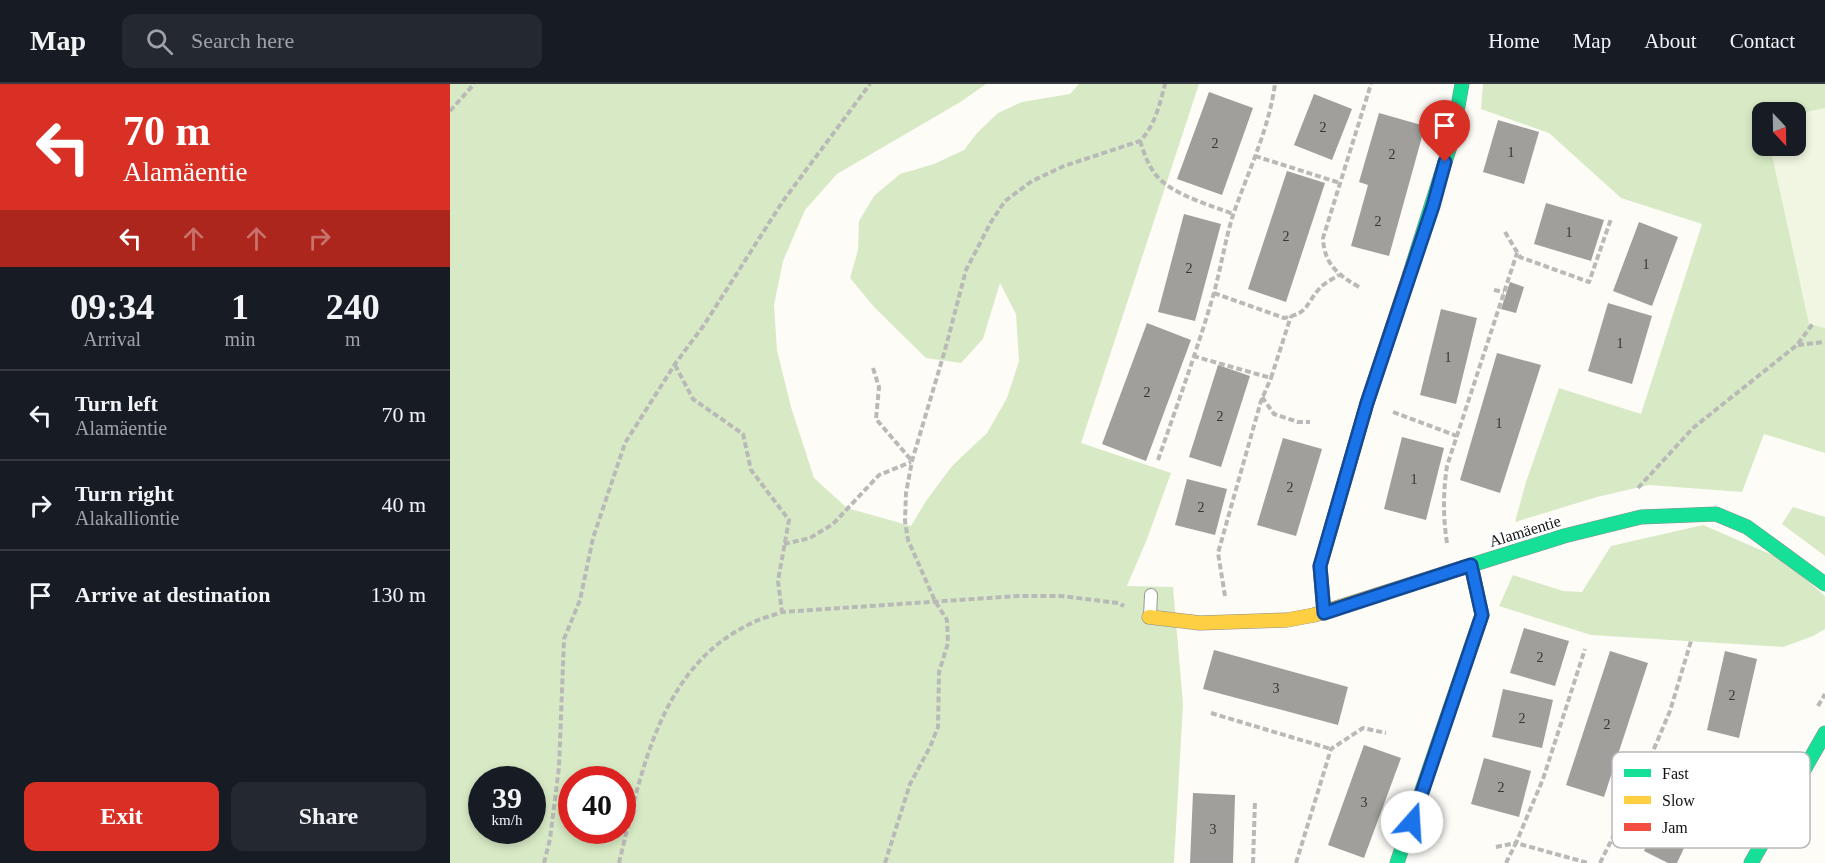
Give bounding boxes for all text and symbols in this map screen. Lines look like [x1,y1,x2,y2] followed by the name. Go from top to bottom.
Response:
[122,14,542,68] search box
[30,25,86,56] text: Map
[143,25,176,58] icon: search
[191,28,294,53] text: Search here
[1488,29,1540,53] text: Home
[1573,29,1611,53] text: Map
[1644,29,1697,53] text: About
[1730,29,1795,53] text: Contact
[1419,100,1470,162] pin
[1752,102,1806,156] north arrow
[1752,102,1806,156] map controls
[24,108,102,186] icon: left
[123,108,211,154] text: 70 m
[1428,109,1461,142] icon: arrive
[1320,120,1327,135] house number: 2
[1212,136,1219,151] house number: 2
[1508,145,1515,160] house number: 1
[1389,147,1396,162] house number: 2
[123,157,247,187] text: Alamäentie
[1375,214,1382,229] house number: 2
[114,222,147,255] icon: left
[177,222,210,255] icon: ahead
[240,222,273,255] icon: ahead
[303,222,336,255] icon: right
[1566,225,1573,240] house number: 1
[1283,229,1290,244] house number: 2
[1643,257,1650,272] house number: 1
[1186,261,1193,276] house number: 2
[70,287,154,327] text: 09:34
[231,287,249,327] text: 1
[326,287,380,327] text: 240
[83,328,141,350] text: Arrival
[224,328,256,350] text: min
[345,328,361,350] text: m
[1617,336,1624,351] house number: 1
[1445,350,1452,365] house number: 1
[1144,385,1151,400] house number: 2
[75,391,158,416] text: Turn left
[24,399,57,432] icon: left
[381,402,426,427] text: 70 m
[1217,409,1224,424] house number: 2
[1496,416,1503,431] house number: 1
[75,417,167,439] text: Alamäentie
[1411,472,1418,487] house number: 1
[1287,480,1294,495] house number: 2
[75,481,174,506] text: Turn right
[24,489,57,522] icon: right
[381,492,426,517] text: 40 m
[1198,500,1205,515] house number: 2
[75,507,179,529] text: Alakalliontie
[1487,512,1563,550] street label: Alamäentie
[24,579,57,612] icon: arrive
[75,582,271,607] text: Arrive at destination
[370,582,426,607] text: 130 m
[1537,650,1544,665] house number: 2
[1273,681,1280,696] house number: 3
[1729,688,1736,703] house number: 2
[1519,711,1526,726] house number: 2
[1604,717,1611,732] house number: 2
[1612,752,1810,848] legend
[1662,765,1689,782] text: Fast
[558,766,636,844] speed limit sign: 40
[1498,780,1505,795] house number: 2
[492,781,522,814] text: 39
[24,782,219,851] button: Exit
[231,782,426,851] button: Share
[1380,790,1444,854] position arrow
[1662,792,1695,809] text: Slow
[1361,795,1368,810] house number: 3
[492,812,522,828] text: km/h
[1662,819,1688,836] text: Jam
[1210,822,1217,837] house number: 3

